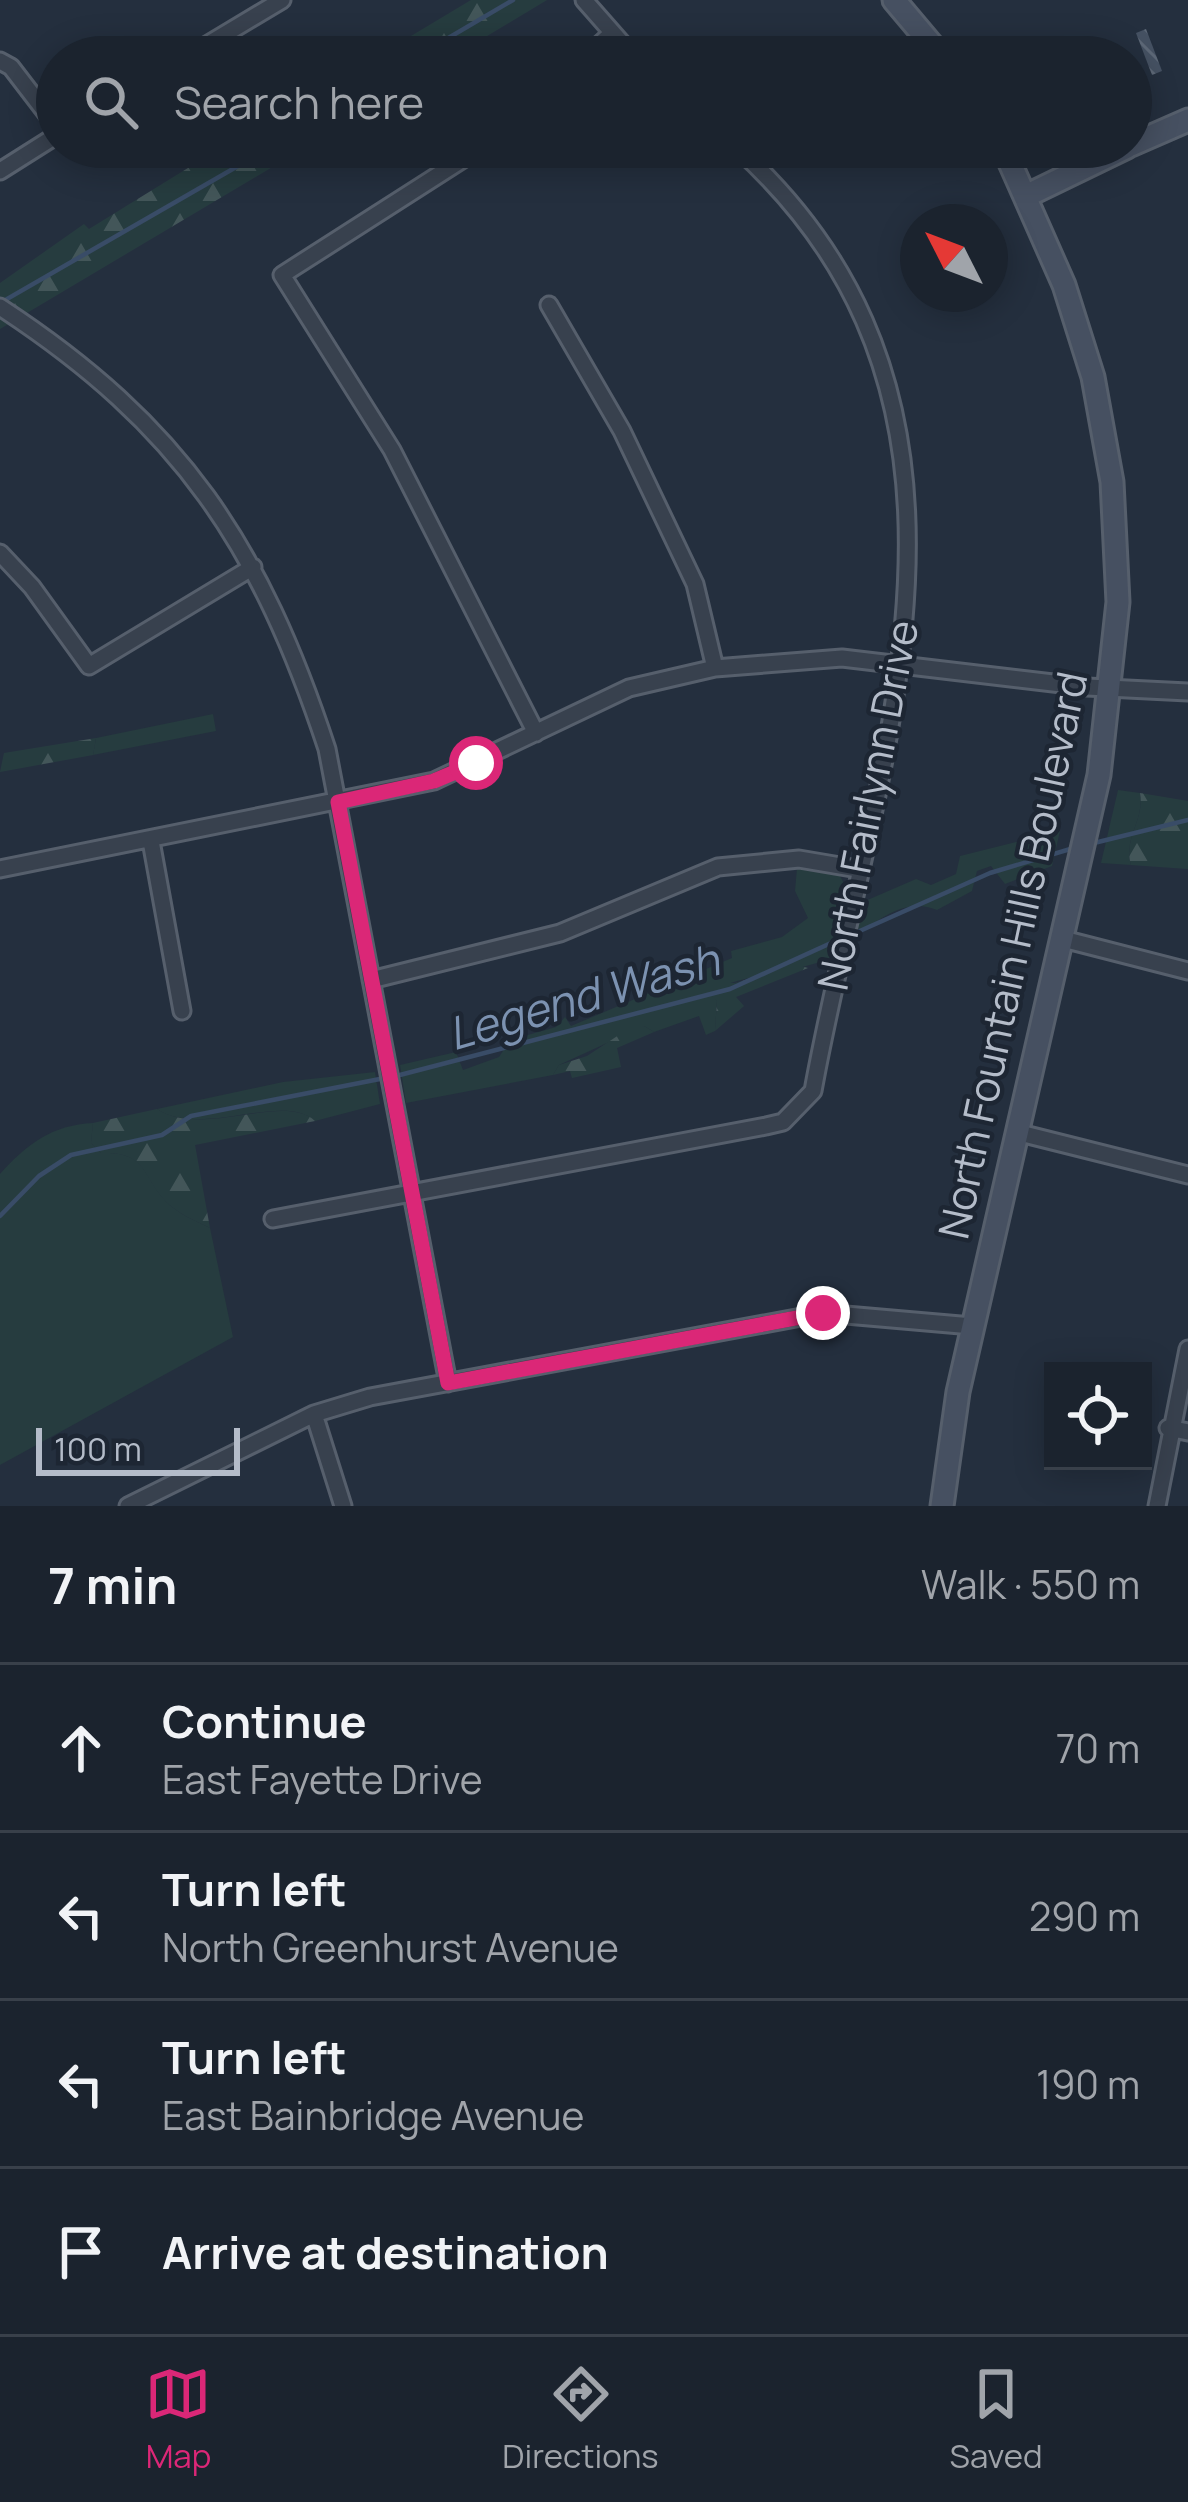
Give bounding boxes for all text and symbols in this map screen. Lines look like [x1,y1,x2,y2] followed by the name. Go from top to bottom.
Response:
[36,36,1152,168] search box
[78,69,144,135] icon: search
[174,71,424,133] text: Search here
[900,204,1008,312] north arrow
[803,615,931,995] street label: North Fairlynn Drive
[924,666,1100,1244] street label: North Fountain Hills Boulevard
[449,736,503,790] route start
[440,927,727,1064] water label: Legend Wash
[796,1286,850,1340] route end
[1044,1362,1152,1470] map controls
[1044,1362,1152,1470] button: locate
[36,1422,240,1475] scale bar
[54,1426,142,1471] text: 100 m
[48,1550,177,1619] text: 7 min
[921,1557,1140,1611] text: Walk · 550 m
[162,1690,367,1752] text: Continue
[48,1715,114,1781] icon: ahead
[1056,1721,1140,1775] text: 70 m
[162,1752,482,1806] text: East Fayette Drive
[162,1858,347,1920] text: Turn left
[48,1883,114,1949] icon: left
[1029,1889,1140,1943] text: 290 m
[162,1920,619,1974] text: North Greenhurst Avenue
[162,2026,347,2088] text: Turn left
[48,2051,114,2117] icon: left
[1036,2057,1140,2111] text: 190 m
[162,2088,584,2142] text: East Bainbridge Avenue
[48,2219,114,2285] icon: arrive
[162,2221,609,2283] text: Arrive at destination
[145,2361,211,2478] tab: Map
[502,2361,659,2478] tab: Directions
[950,2361,1043,2478] tab: Saved

